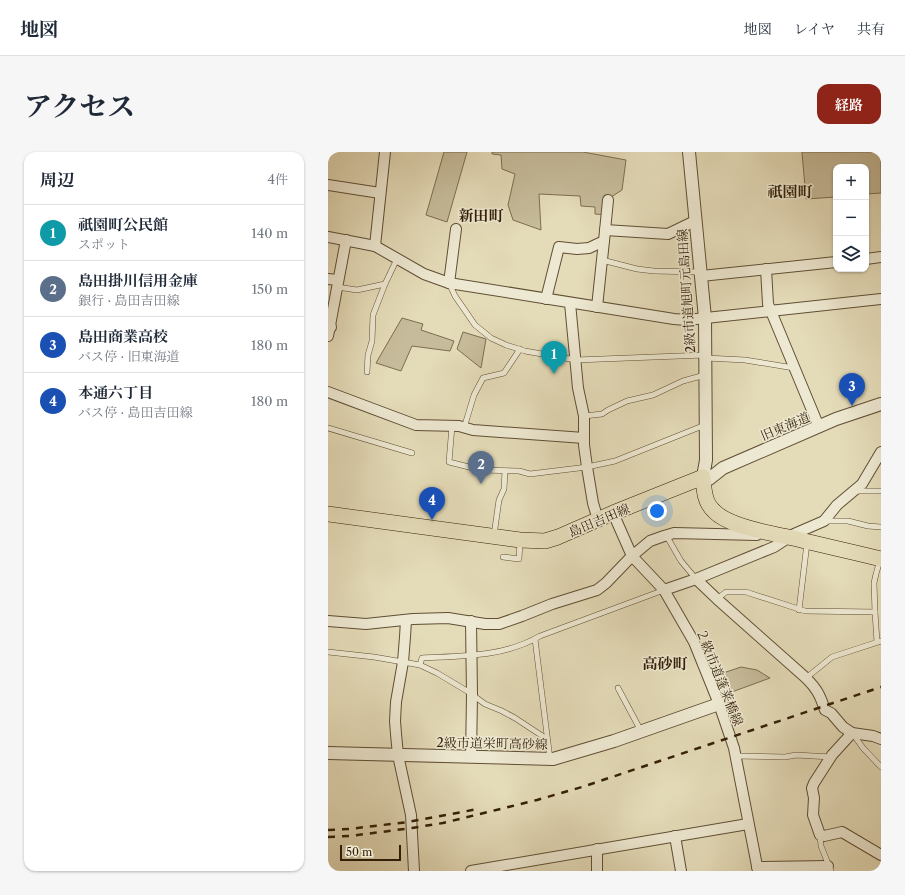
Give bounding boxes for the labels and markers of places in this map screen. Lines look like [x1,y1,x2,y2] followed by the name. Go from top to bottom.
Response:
[541,341,567,374] pin: 1
[839,373,865,406] pin: 3
[468,451,494,484] pin: 2
[419,487,445,520] pin: 4

